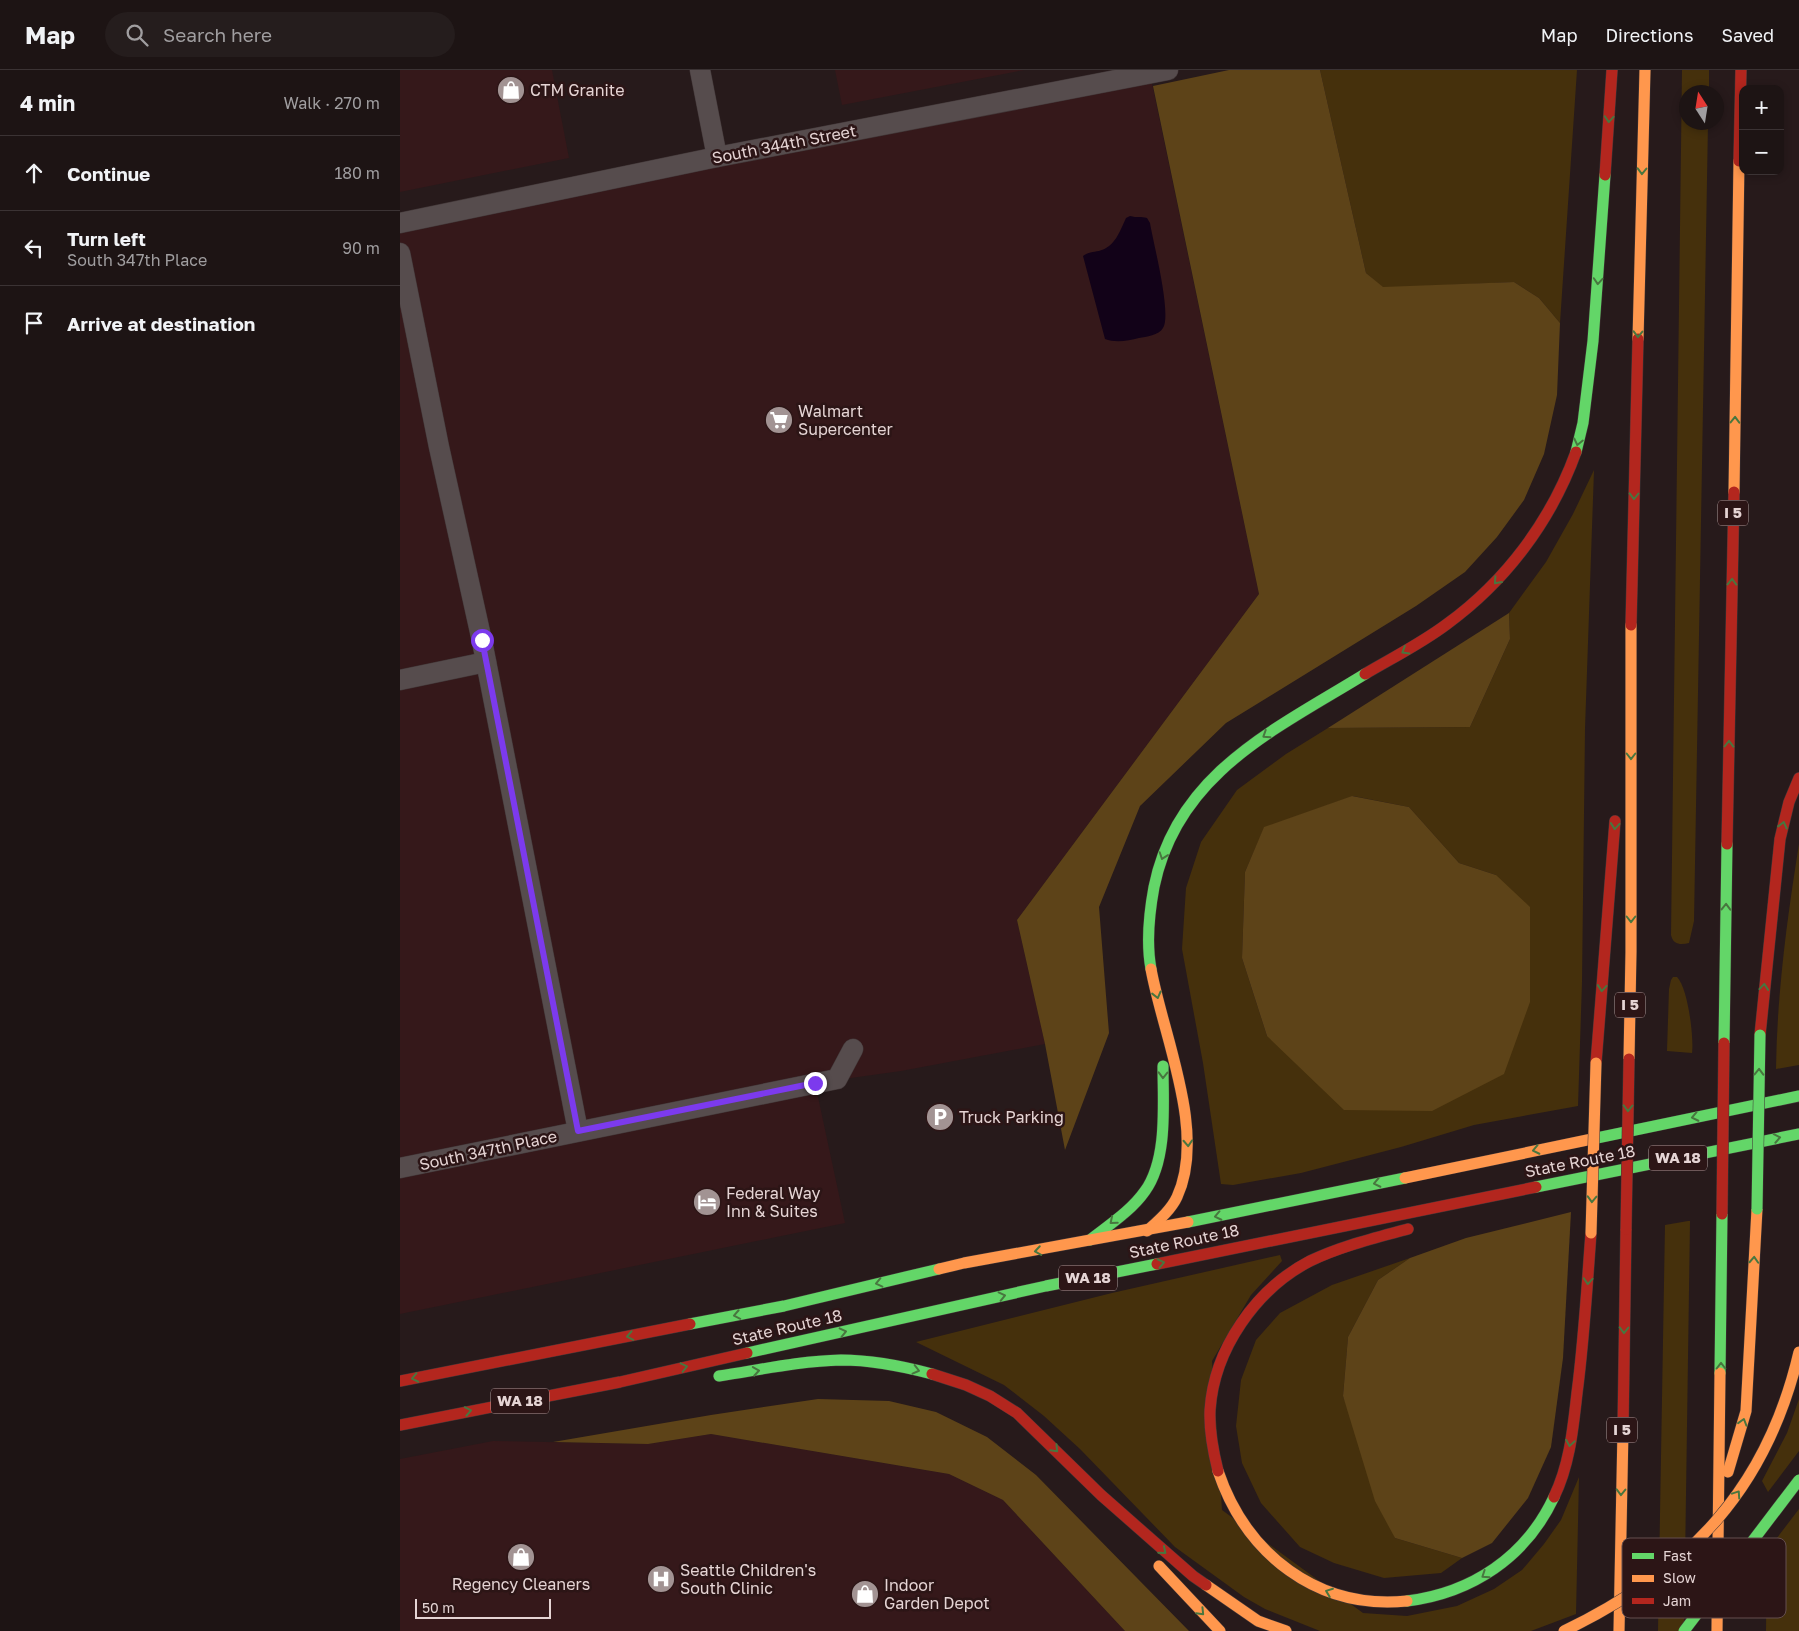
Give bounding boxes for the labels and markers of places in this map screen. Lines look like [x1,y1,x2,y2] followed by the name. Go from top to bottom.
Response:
[496,75,526,105] shop icon: CTM Granite
[530,80,624,100] place label: CTM Granite
[798,401,893,439] place label: Walmart Supercenter
[764,405,794,435] supermarket icon: Walmart Supercenter
[925,1102,955,1132] parking icon: Truck Parking
[959,1107,1064,1127] place label: Truck Parking
[726,1183,820,1221] place label: Federal Way Inn & Suites
[692,1187,722,1217] hotel icon: Federal Way Inn & Suites
[506,1542,536,1572] shop icon: Regency Cleaners
[680,1560,816,1598] place label: Seattle Children's South Clinic
[646,1564,676,1594] hospital icon: Seattle Children's South Clinic
[452,1574,590,1594] place label: Regency Cleaners
[884,1575,990,1613] place label: Indoor Garden Depot
[850,1579,880,1609] shop icon: Indoor Garden Depot

